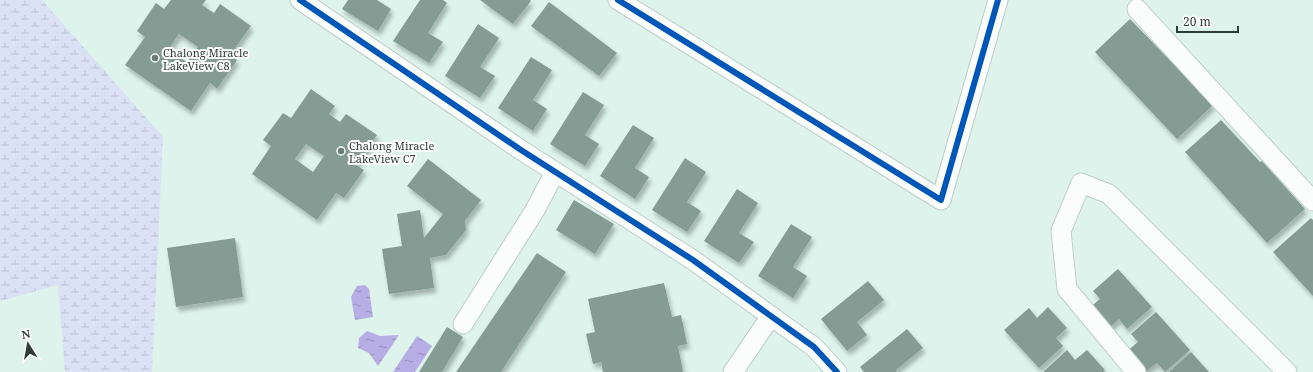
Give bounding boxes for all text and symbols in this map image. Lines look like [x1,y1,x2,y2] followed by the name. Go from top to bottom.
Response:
[1177,8,1238,34] scale bar
[1183,13,1211,30] text: 20 m
[163,45,248,73] place label: Chalong Miracle LakeView C8
[150,53,160,63] marker: Chalong Miracle LakeView C8
[349,138,434,166] place label: Chalong Miracle LakeView C7
[336,146,346,156] marker: Chalong Miracle LakeView C7
[8,324,48,364] north arrow
[20,325,32,342] text: N

